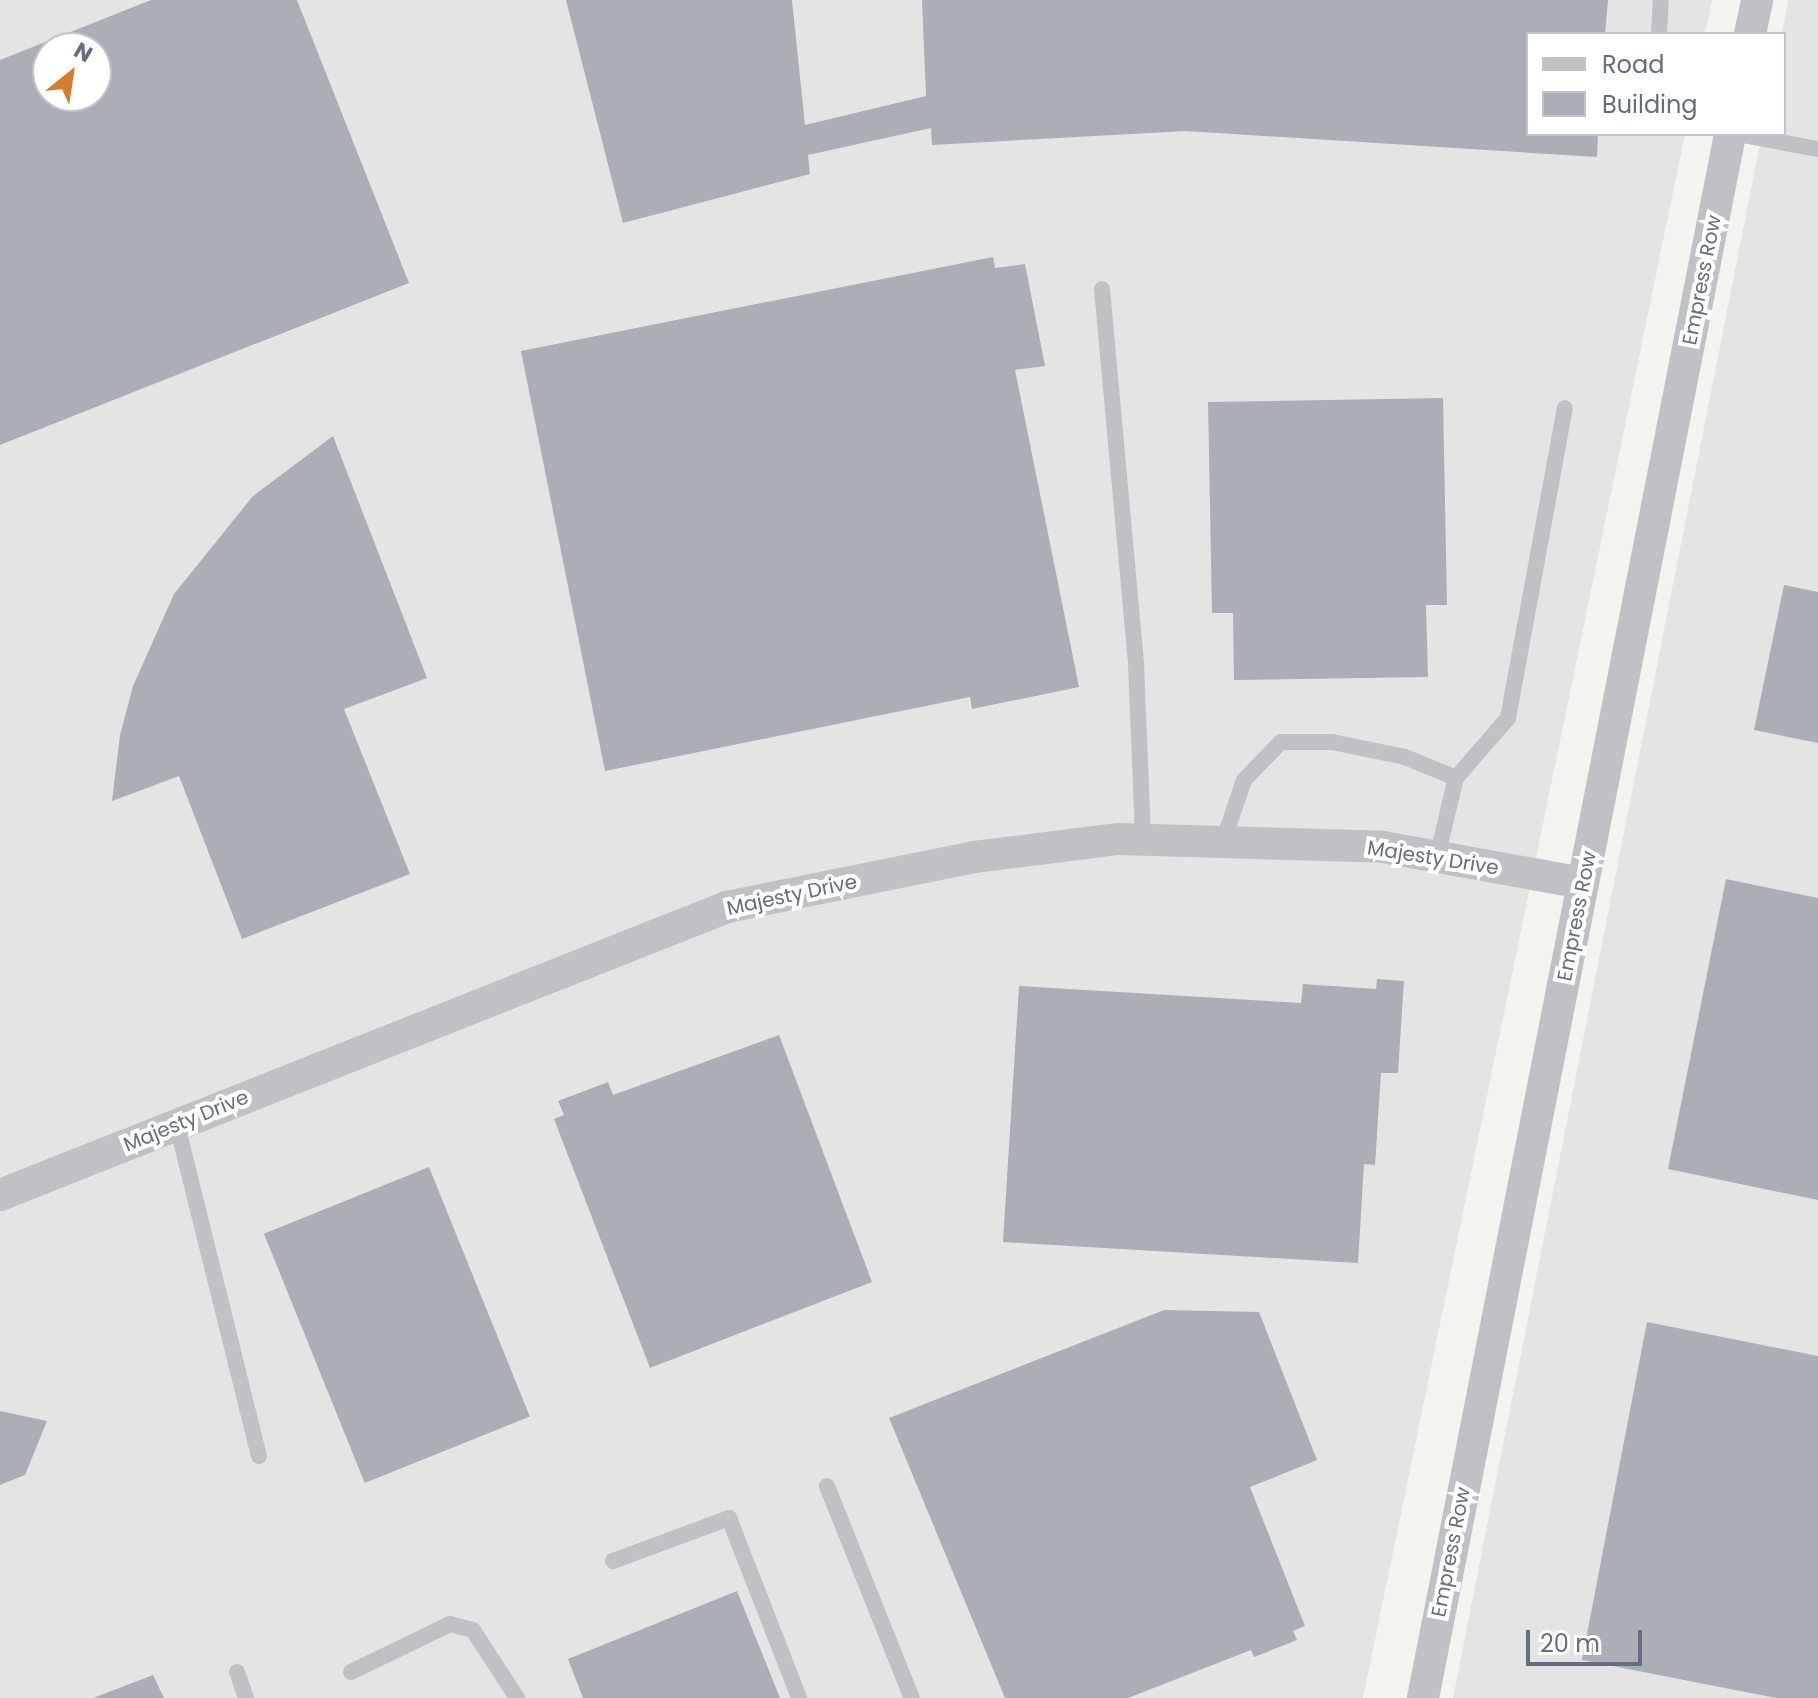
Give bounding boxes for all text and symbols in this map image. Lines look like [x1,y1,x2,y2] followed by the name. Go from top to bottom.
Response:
[32,32,112,112] north arrow
[1526,32,1786,136] legend
[68,35,98,70] text: N
[1602,48,1664,81] text: Road
[1602,88,1698,121] text: Building
[1678,213,1726,347] street label: Empress Row
[1366,836,1500,880] street label: Majesty Drive
[1553,849,1601,983] street label: Empress Row
[725,869,859,921] street label: Majesty Drive
[120,1085,252,1157] street label: Majesty Drive
[1427,1485,1475,1619] street label: Empress Row
[1530,1614,1646,1664] scale bar
[1540,1627,1600,1660] text: 20 m

